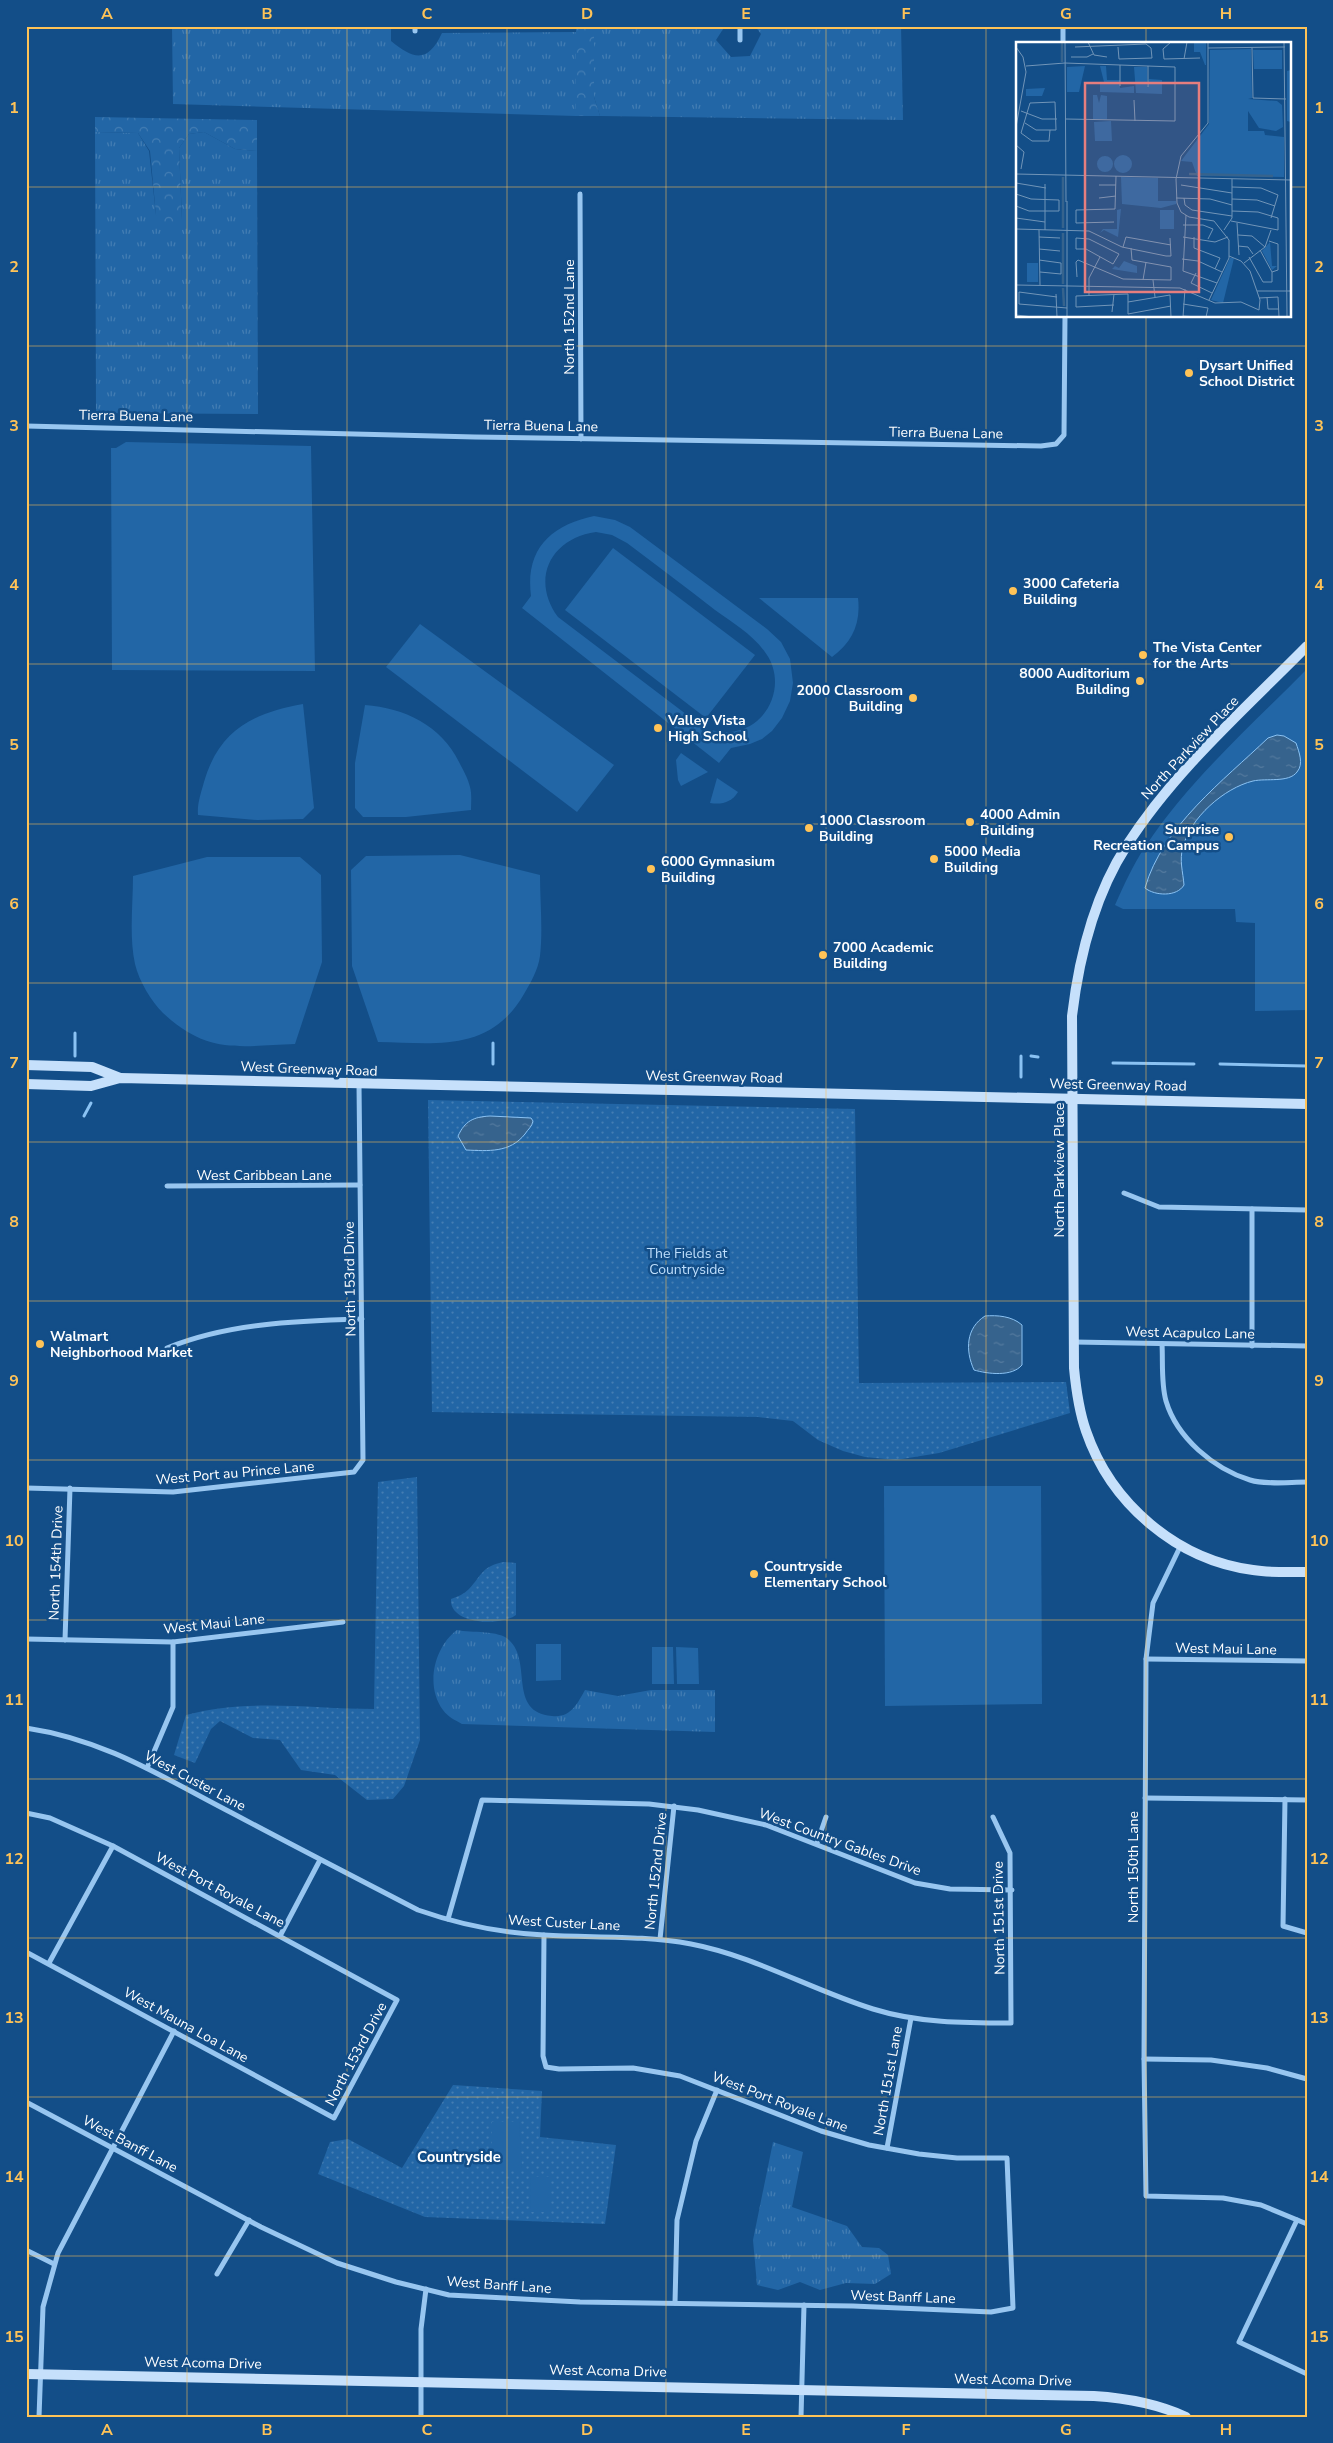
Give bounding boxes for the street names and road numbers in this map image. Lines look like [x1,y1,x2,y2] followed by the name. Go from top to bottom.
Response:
[560,259,579,375] street label: North 152nd Lane
[79,406,193,426] street label: Tierra Buena Lane
[484,416,598,436] street label: Tierra Buena Lane
[889,423,1003,443] street label: Tierra Buena Lane
[1137,692,1243,804] street label: North Parkview Place
[240,1057,378,1081] street label: West Greenway Road
[645,1066,783,1088] street label: West Greenway Road
[1049,1074,1187,1096] street label: West Greenway Road
[1050,1102,1069,1238] street label: North Parkview Place
[196,1166,332,1185] street label: West Caribbean Lane
[339,1221,361,1337] street label: North 153rd Drive
[1125,1322,1255,1344] street label: West Acapulco Lane
[155,1457,315,1489] street label: West Port au Prince Lane
[45,1505,67,1621] street label: North 154th Drive
[162,1609,266,1639] street label: West Maui Lane
[1175,1639,1277,1659] street label: West Maui Lane
[141,1746,249,1816] street label: West Custer Lane
[756,1804,924,1880] street label: West Country Gables Drive
[640,1811,672,1931] street label: North 152nd Drive
[1124,1811,1143,1923] street label: North 150th Lane
[152,1848,288,1932] street label: West Port Royale Lane
[989,1861,1009,1975] street label: North 151st Drive
[507,1911,621,1935] street label: West Custer Lane
[120,1983,252,2067] street label: West Mauna Loa Lane
[321,1999,391,2109] street label: North 153rd Drive
[869,2025,907,2137] street label: North 151st Lane
[709,2067,851,2137] street label: West Port Royale Lane
[79,2111,181,2177] street label: West Banff Lane
[446,2272,552,2298] street label: West Banff Lane
[850,2286,956,2308] street label: West Banff Lane
[144,2352,262,2374] street label: West Acoma Drive
[549,2360,667,2382] street label: West Acoma Drive
[954,2369,1072,2391] street label: West Acoma Drive

